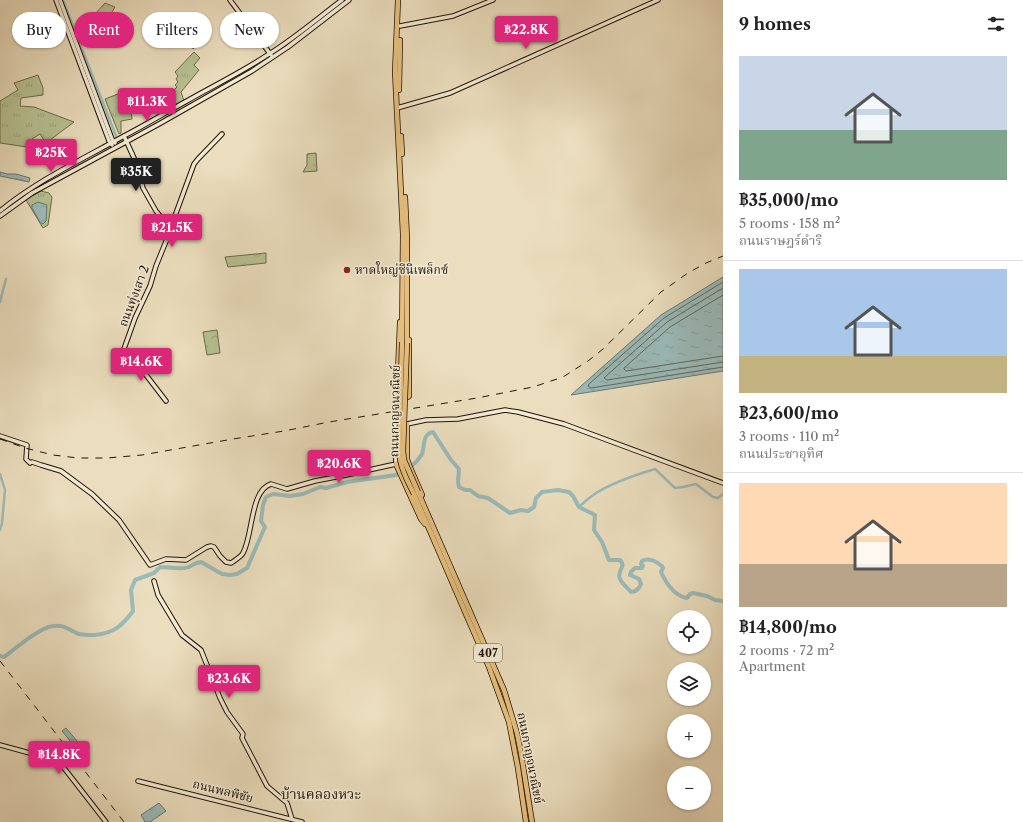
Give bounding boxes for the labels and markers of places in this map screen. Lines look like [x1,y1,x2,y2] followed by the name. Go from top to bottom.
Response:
[493,16,559,50] pin: ฿22.8K
[114,88,180,122] pin: ฿11.3K
[27,139,75,173] pin: ฿25K
[112,158,160,192] pin: ฿35K
[139,214,205,248] pin: ฿21.5K
[355,261,448,277] place label: หาดใหญ่ซีนีเพล็กซ์
[342,265,352,275] marker: หาดใหญ่ซีนีเพล็กซ์
[108,348,174,382] pin: ฿14.6K
[306,450,372,484] pin: ฿20.6K
[196,665,262,699] pin: ฿23.6K
[26,741,92,775] pin: ฿14.8K

